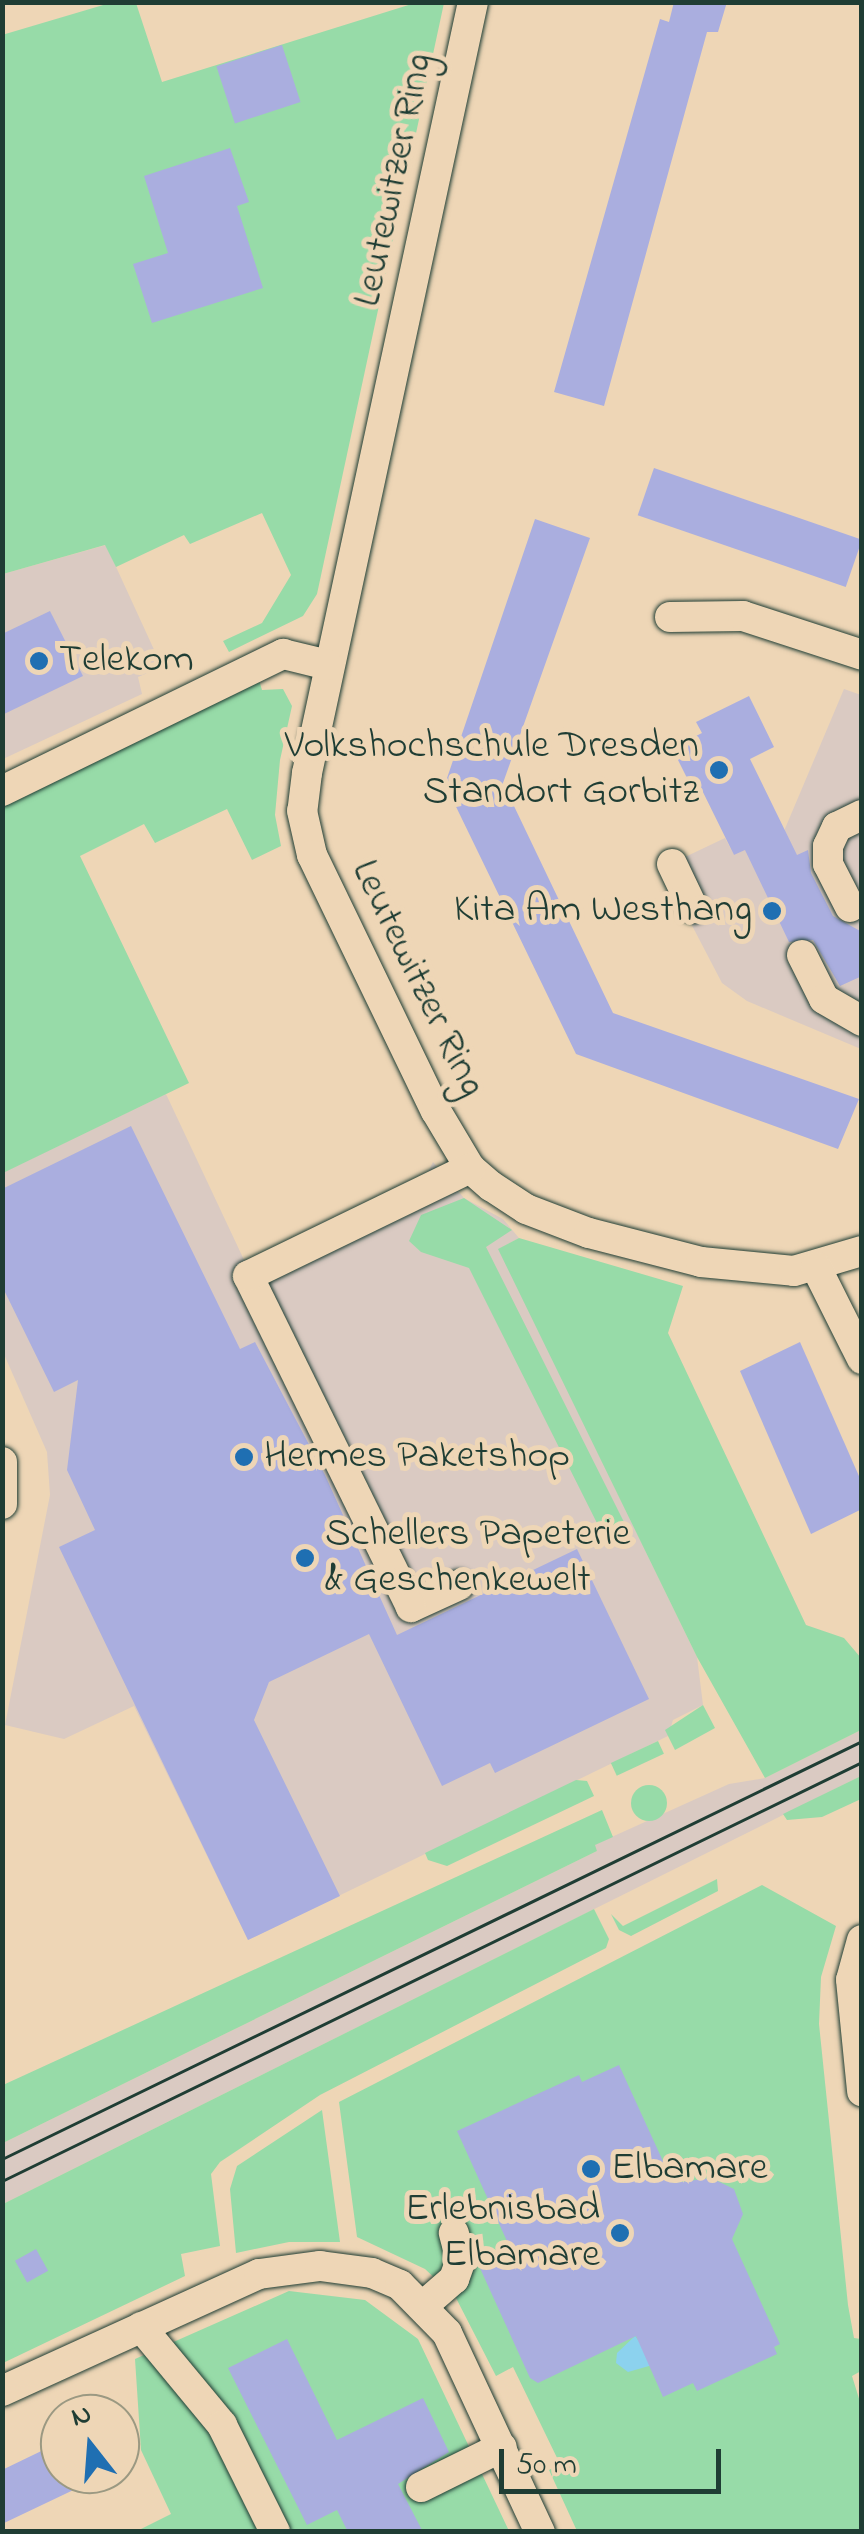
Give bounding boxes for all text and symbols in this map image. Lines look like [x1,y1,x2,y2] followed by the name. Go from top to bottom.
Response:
[345,49,445,311] street label: Leutewitzer Ring
[59,637,194,685] place label: Telekom
[28,650,50,672] marker: Telekom
[285,723,699,817] place label: Volkshochschule Dresden Standort Gorbitz
[708,759,730,781] marker: Volkshochschule Dresden Standort Gorbitz
[339,853,495,1105] street label: Leutewitzer Ring
[454,887,752,935] place label: Kita Am Westhang
[761,900,783,922] marker: Kita Am Westhang
[264,1433,570,1481] place label: Hermes Paketshop
[233,1446,255,1468] marker: Hermes Paketshop
[325,1511,630,1605] place label: Schellers Papeterie & Geschenkewelt
[294,1547,316,1569] marker: Schellers Papeterie & Geschenkewelt
[611,2145,768,2193] place label: Elbamare
[580,2158,602,2180] marker: Elbamare
[405,2186,600,2280] place label: Erlebnisbad Elbamare
[609,2222,631,2244] marker: Erlebnisbad Elbamare
[40,2394,140,2494] north arrow
[67,2394,97,2439] text: N
[504,2429,726,2491] scale bar
[516,2444,577,2488] text: 50 m

